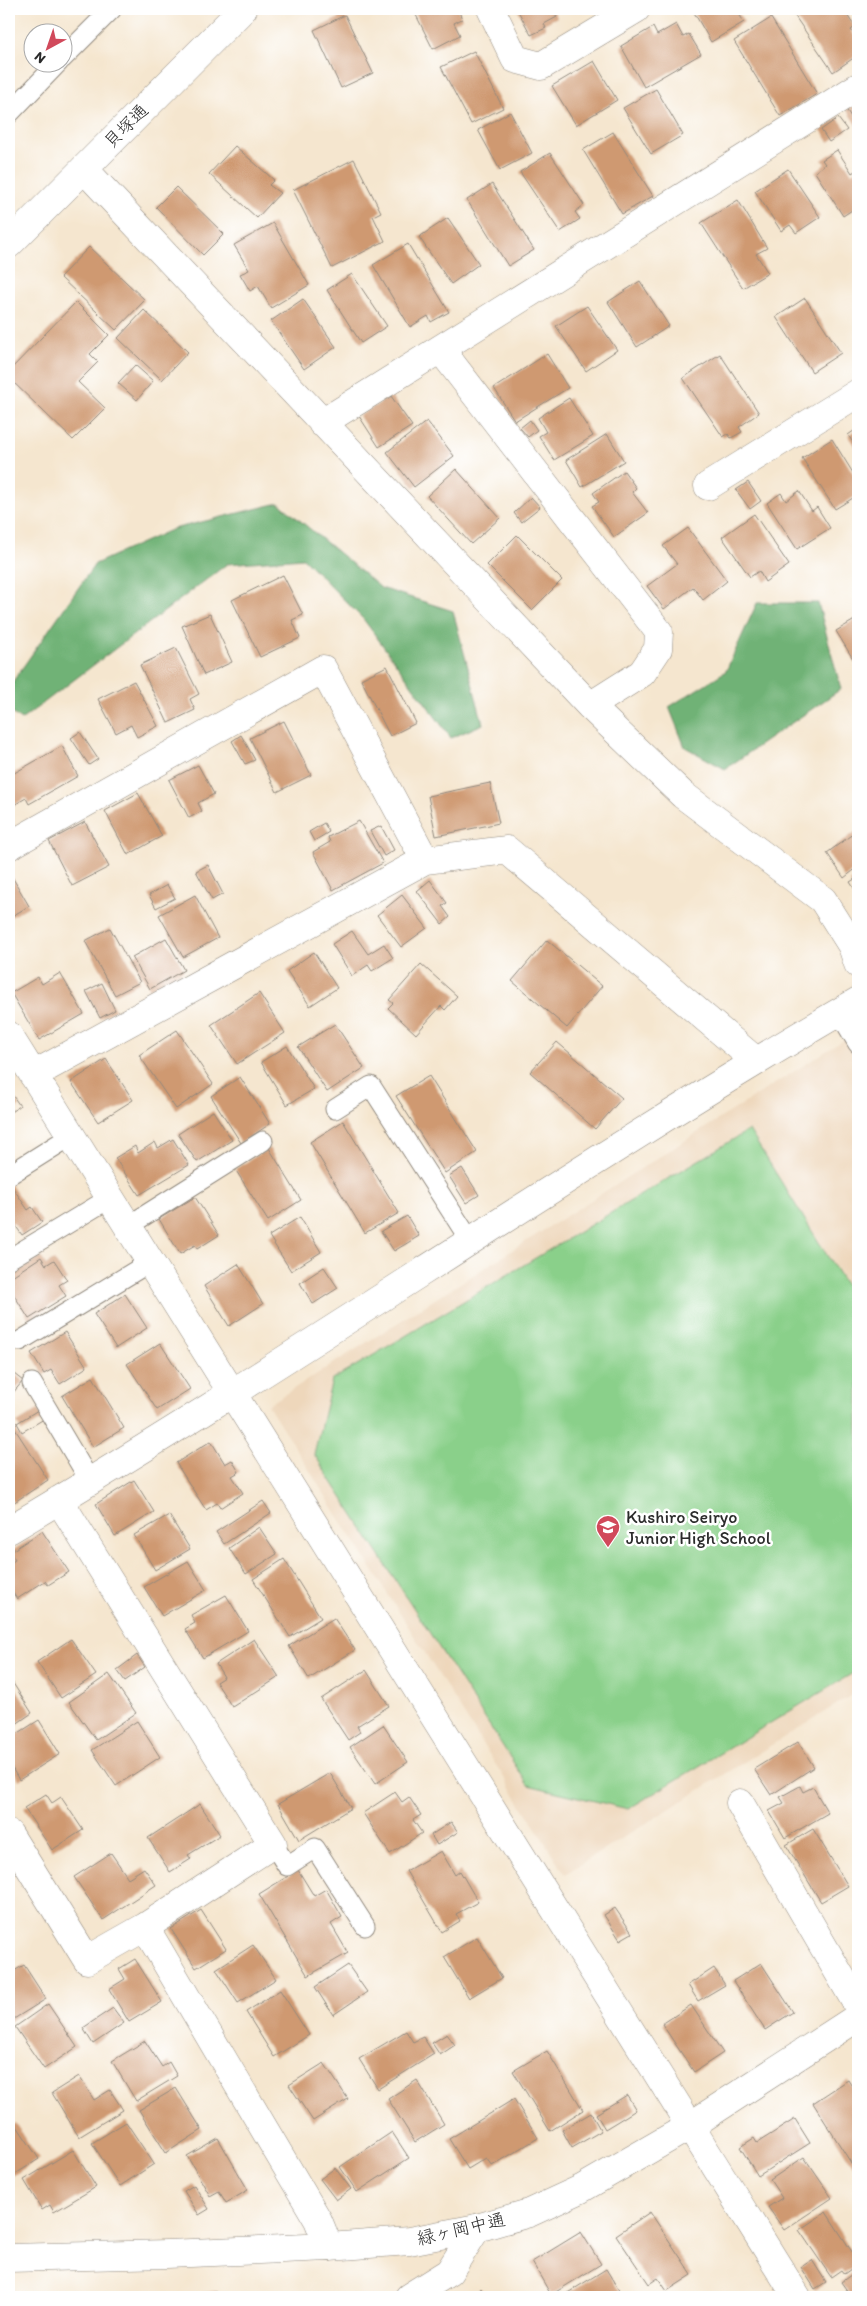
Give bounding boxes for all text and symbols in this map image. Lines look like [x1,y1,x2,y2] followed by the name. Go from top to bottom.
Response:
[22,22,72,72] north arrow
[31,48,49,67] text: N
[99,99,153,153] street label: 貝塚通
[626,1506,771,1549] place label: Kushiro Seiryo Junior High School
[595,1514,621,1548] school or university icon: Kushiro Seiryo Junior High School
[415,2208,507,2250] street label: 緑ヶ岡中通

